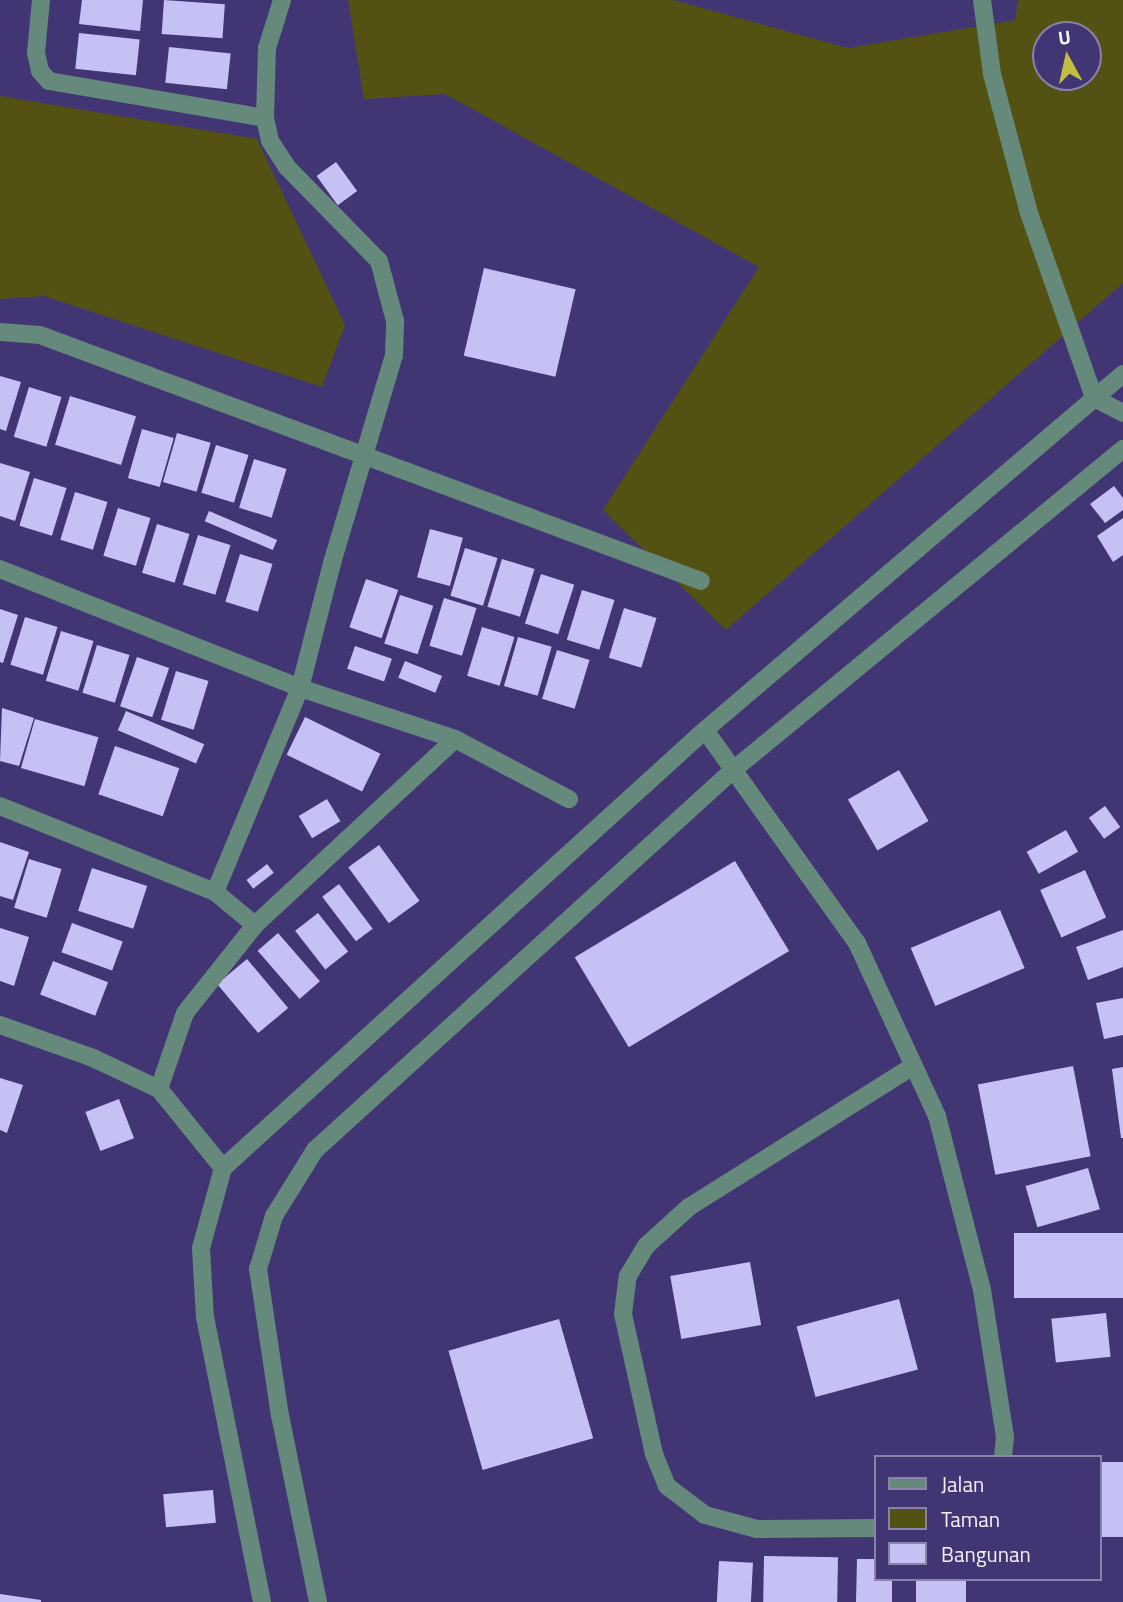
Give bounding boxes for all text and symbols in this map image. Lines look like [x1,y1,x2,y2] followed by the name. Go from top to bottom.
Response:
[1032,21,1102,91] north arrow
[1056,21,1072,52] text: U
[874,1455,1102,1581] legend
[941,1468,984,1500] text: Jalan
[941,1503,1000,1535] text: Taman
[941,1538,1031,1570] text: Bangunan

